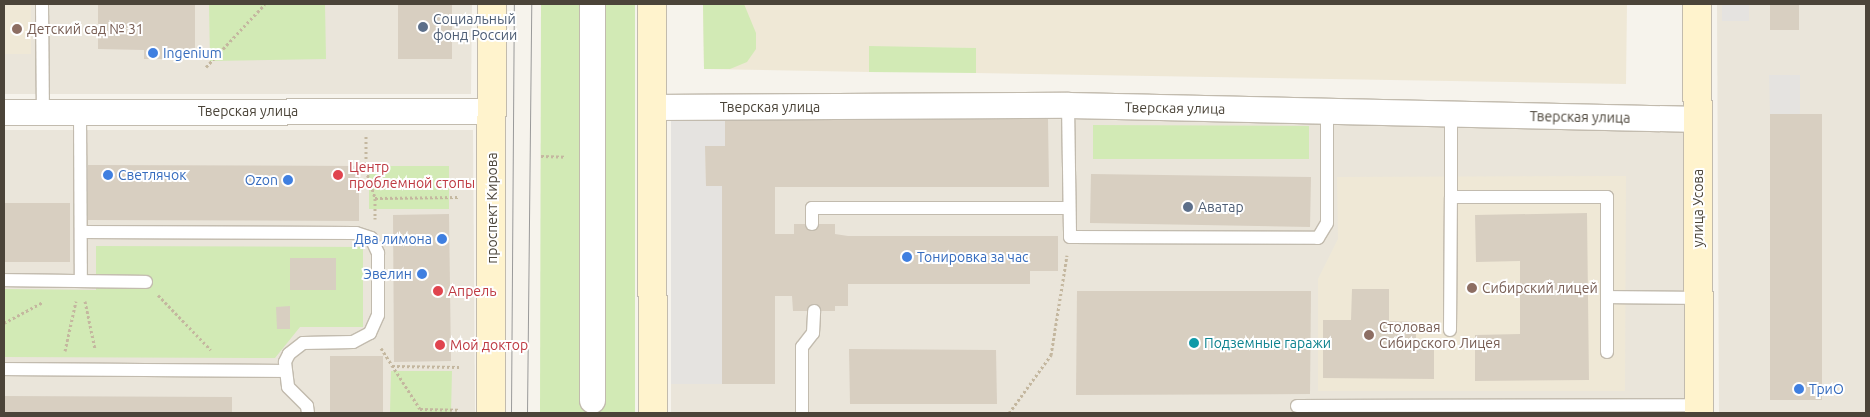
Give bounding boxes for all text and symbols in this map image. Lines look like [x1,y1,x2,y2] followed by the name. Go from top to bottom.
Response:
[433,11,517,44] place label: Социальный фонд России
[27,21,144,37] place label: Детский сад № 31
[417,21,429,33] marker: Социальный фонд России
[11,23,23,35] marker: Детский сад № 31
[163,45,222,61] place label: Ingenium
[147,47,159,59] marker: Ingenium
[720,99,820,115] street label: Тверская улица
[1125,99,1225,117] street label: Тверская улица
[198,103,298,119] street label: Тверская улица
[1530,108,1630,126] street label: Тверская улица
[484,152,500,264] street label: проспект Кирова
[349,159,475,192] place label: Центр проблемной стопы
[118,167,186,183] place label: Светлячок
[331,168,345,182] marker: Центр проблемной стопы
[102,169,114,181] marker: Светлячок
[1690,169,1706,247] street label: улица Усова
[245,172,278,188] place label: Ozon
[282,174,294,186] marker: Ozon
[1198,199,1244,215] place label: Аватар
[1182,201,1194,213] marker: Аватар
[354,231,432,247] place label: Два лимона
[436,233,448,245] marker: Два лимона
[917,249,1029,265] place label: Тонировка за час
[901,251,913,263] marker: Тонировка за час
[363,266,412,282] place label: Эвелин
[416,268,428,280] marker: Эвелин
[1482,280,1598,296] place label: Сибирский лицей
[1466,282,1478,294] marker: Сибирский лицей
[448,283,496,299] place label: Апрель
[432,285,444,297] marker: Апрель
[1379,319,1501,352] place label: Столовая Сибирского Лицея
[1363,329,1375,341] marker: Столовая Сибирского Лицея
[1204,335,1331,351] place label: Подземные гаражи
[450,337,528,353] place label: Мой доктор
[1188,337,1200,349] marker: Подземные гаражи
[434,339,446,351] marker: Мой доктор
[1809,381,1844,397] place label: ТриО
[1793,383,1805,395] marker: ТриО

